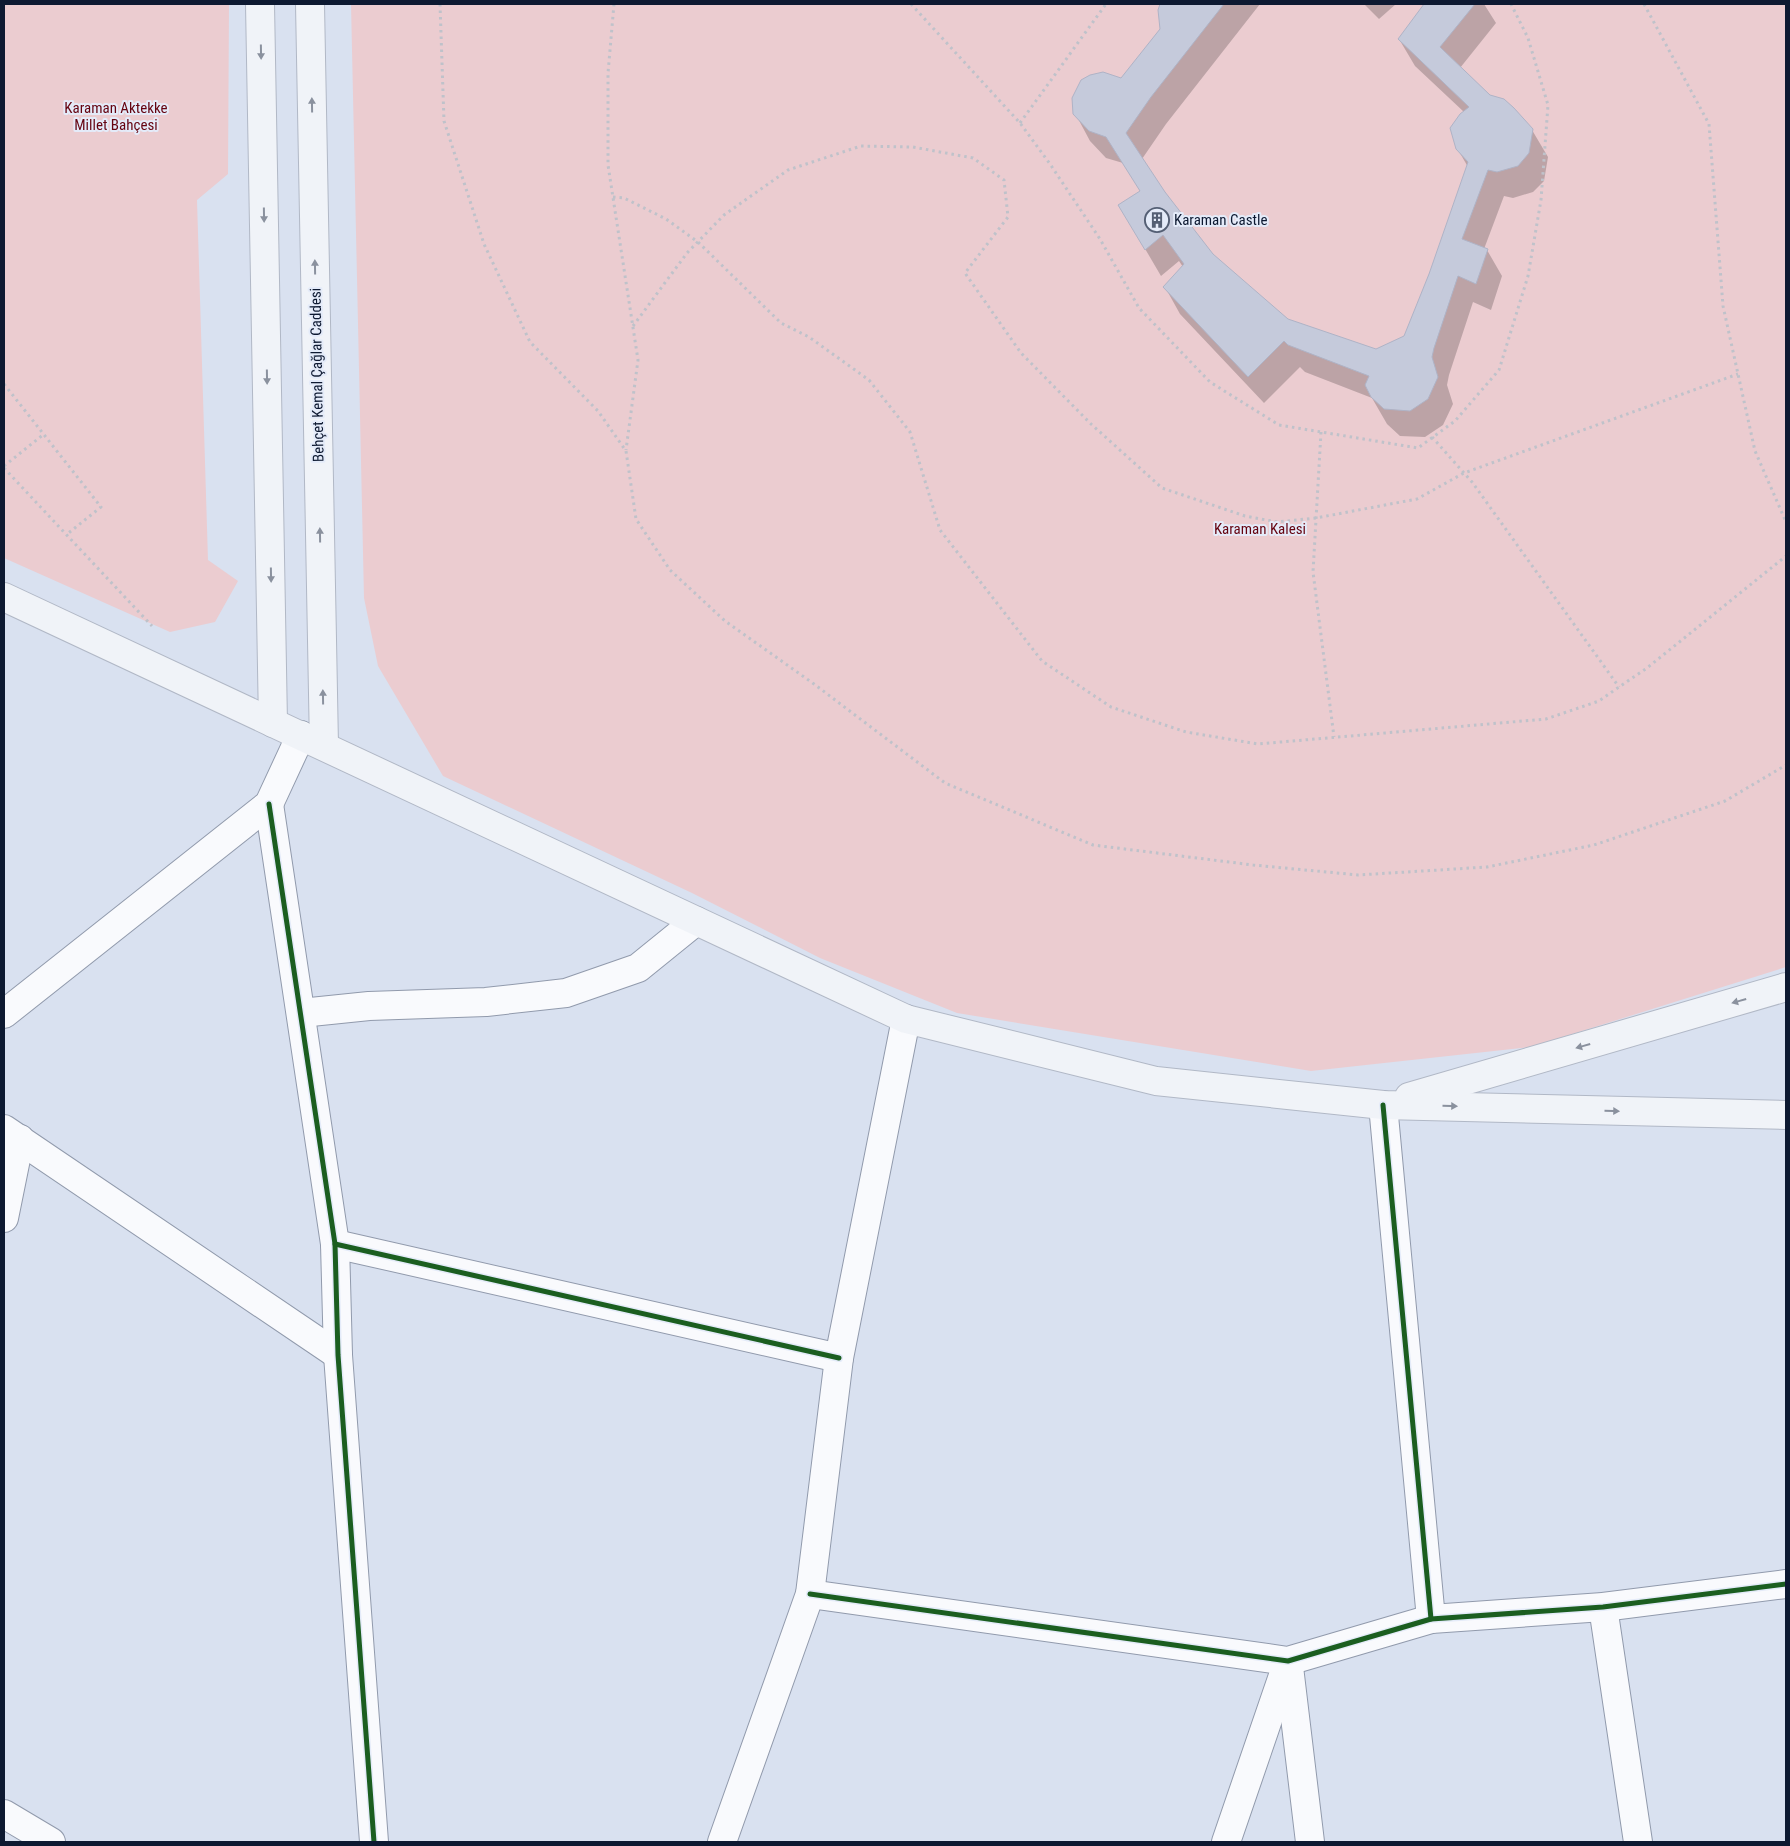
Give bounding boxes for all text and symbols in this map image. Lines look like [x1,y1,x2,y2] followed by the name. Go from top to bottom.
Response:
[257,45,265,61] one-way arrow
[308,97,316,113] one-way arrow
[64,99,168,134] park label: Karaman Aktekke Millet Bahçesi
[260,207,268,223] one-way arrow
[1144,207,1170,233] building icon: Karaman Castle
[1174,211,1267,229] place label: Karaman Castle
[311,259,319,275] one-way arrow
[306,288,328,462] street label: Behçet Kemal Çağlar Caddesi
[263,370,271,386] one-way arrow
[1214,520,1306,538] park label: Karaman Kalesi
[316,527,324,543] one-way arrow
[267,567,275,583] one-way arrow
[319,689,327,705] one-way arrow
[1732,997,1747,1005] one-way arrow
[1576,1043,1591,1051] one-way arrow
[1442,1103,1458,1111] one-way arrow
[1604,1107,1620,1115] one-way arrow

